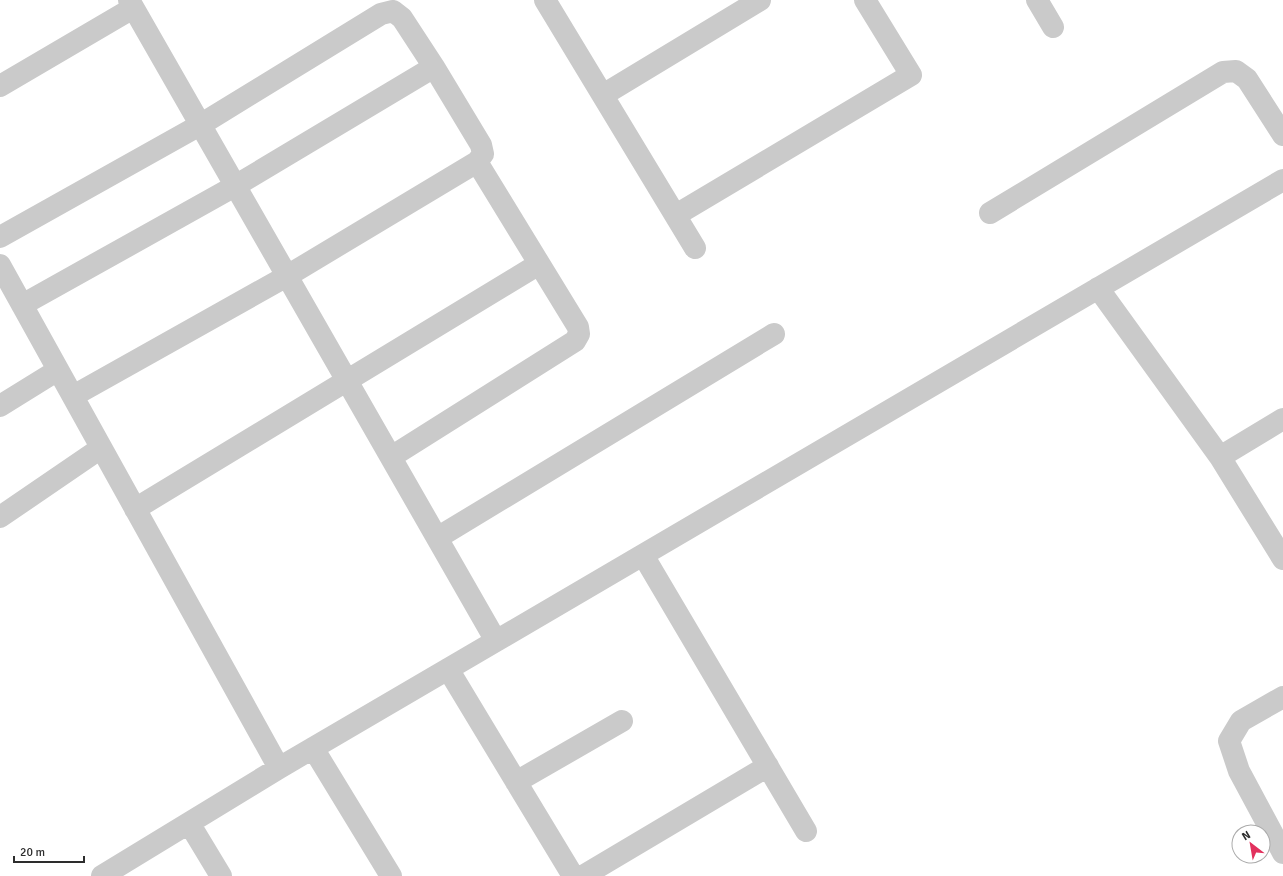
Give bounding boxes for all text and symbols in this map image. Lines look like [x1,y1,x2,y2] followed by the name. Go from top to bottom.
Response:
[1231,824,1271,864] north arrow
[1239,828,1253,843] text: N
[14,838,84,864] scale bar
[20,845,45,860] text: 20 m

